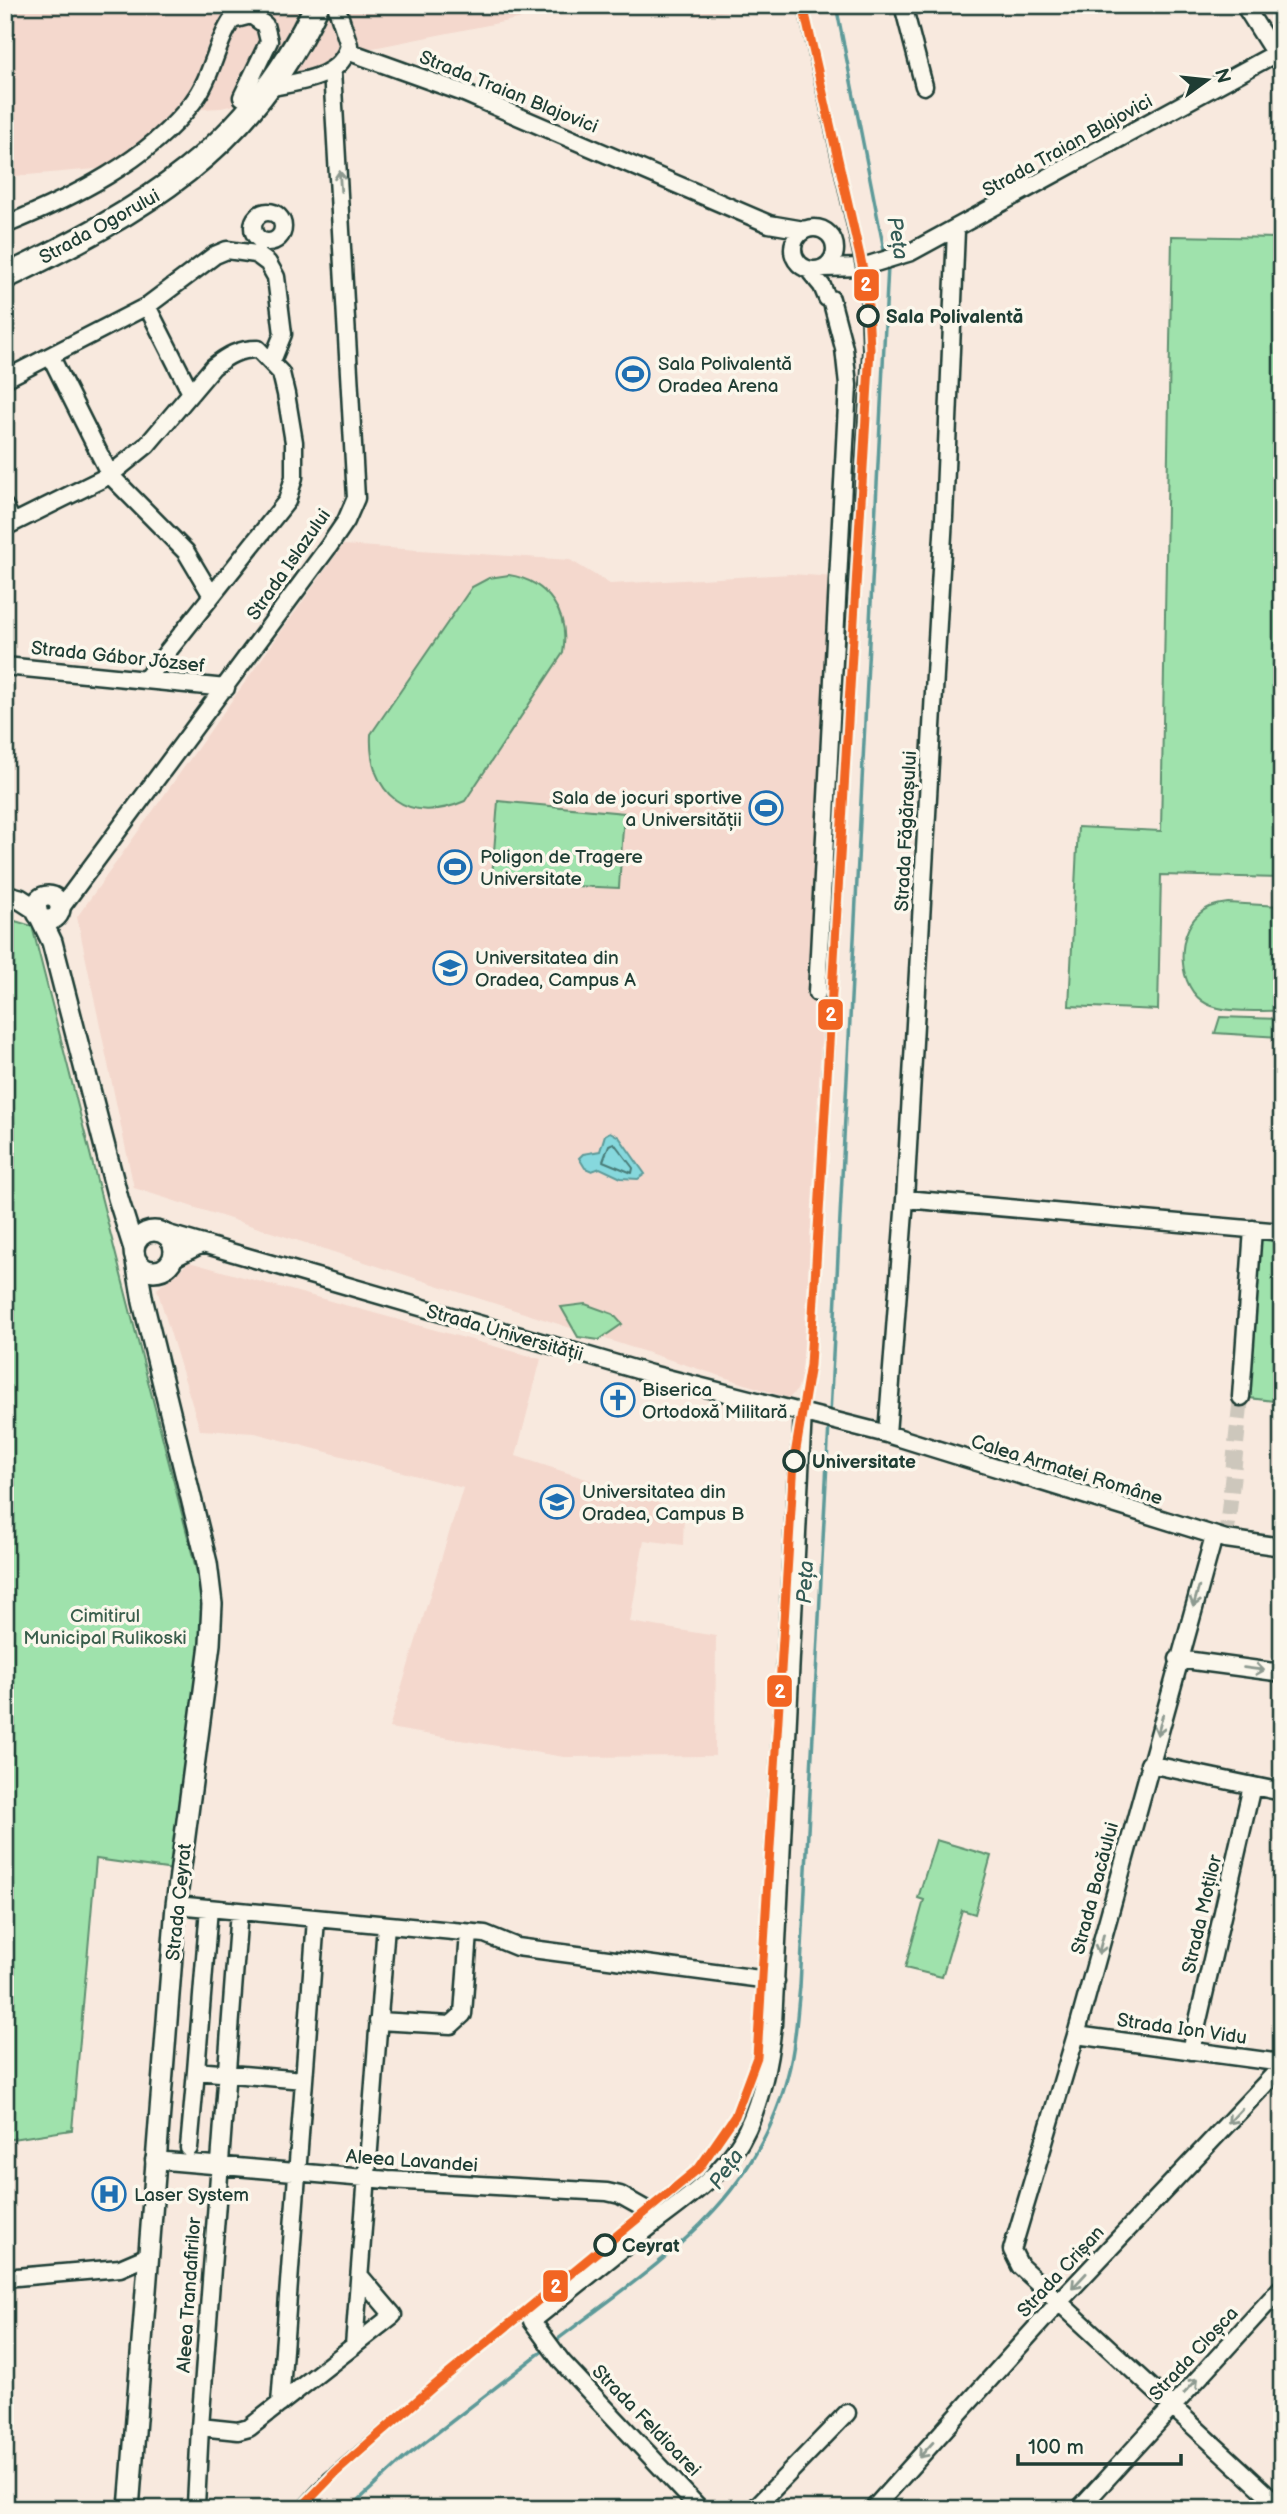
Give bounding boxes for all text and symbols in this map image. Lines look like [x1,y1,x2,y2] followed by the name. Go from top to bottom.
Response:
[416,46,601,139] street label: Strada Traian Blajovici
[1172,46,1242,116] north arrow
[1209,66,1235,86] text: N
[979,90,1157,203] street label: Strada Traian Blajovici
[333,170,346,193] one-way arrow
[36,185,164,270] street label: Strada Ogorului
[881,215,914,262] water label: Peța
[853,268,880,302] line badge: 2
[860,274,872,297] text: 2
[857,305,879,327] marker: Sala Polivalentă
[886,306,1023,329] place label: Sala Polivalentă
[658,353,792,398] place label: Sala Polivalentă Oradea Arena
[614,355,652,393] sports icon: Sala Polivalentă Oradea Arena
[242,505,336,625] street label: Strada Islazului
[30,637,206,678] street label: Strada Gábor József
[891,750,922,912] street label: Strada Făgărașului
[552,787,742,832] place label: Sala de jocuri sportive a Universității
[747,789,785,827] sports icon: Sala de jocuri sportive a Universității
[480,846,643,891] place label: Poligon de Tragere Universitate
[436,848,474,886] sports icon: Poligon de Tragere Universitate
[475,947,636,992] place label: Universitatea din Oradea, Campus A
[431,949,469,987] school or university icon: Universitatea din Oradea, Campus A
[817,998,844,1031] line badge: 2
[825,1004,837,1027] text: 2
[424,1300,586,1367] street label: Strada Universității
[642,1379,788,1424] place label: Biserica Ortodoxă Militară
[599,1381,637,1419] church icon: Biserica Ortodoxă Militară
[968,1430,1165,1511] street label: Calea Armatei Române
[783,1450,805,1472] marker: Universitate
[812,1451,916,1474] place label: Universitate
[582,1481,744,1526] place label: Universitatea din Oradea, Campus B
[538,1483,576,1521] school or university icon: Universitatea din Oradea, Campus B
[792,1560,819,1604] water label: Peța
[1189,1586,1202,1608] one-way arrow
[23,1605,187,1650] park label: Cimitirul Municipal Rulikoski
[1243,1663,1265,1676] one-way arrow
[766,1674,793,1708] line badge: 2
[774,1681,786,1704] text: 2
[1153,1714,1166,1736] one-way arrow
[1067,1820,1124,1957] street label: Strada Bacăului
[162,1842,197,1962] street label: Strada Ceyrat
[1178,1852,1228,1976] street label: Strada Moților
[1094,1932,1107,1955] one-way arrow
[1115,2009,1248,2050] street label: Strada Ion Vidu
[1226,2107,1243,2124] one-way arrow
[704,2144,749,2194] water label: Peța
[345,2145,479,2178] street label: Aleea Lavandei
[90,2175,128,2213] hospital icon: Laser System
[134,2184,249,2207] place label: Laser System
[173,2215,206,2374] street label: Aleea Trandafirilor
[1013,2221,1109,2323] street label: Strada Crișan
[594,2234,616,2256] marker: Ceyrat
[622,2235,680,2258] place label: Ceyrat
[542,2269,569,2303] line badge: 2
[1070,2272,1087,2289] one-way arrow
[550,2276,562,2299] text: 2
[1145,2302,1243,2406] street label: Strada Cloșca
[587,2360,705,2482] street label: Strada Feldioarei
[1183,2377,1199,2395] one-way arrow
[1018,2423,1180,2467] scale bar
[1028,2435,1084,2460] text: 100 m
[918,2441,934,2459] one-way arrow

